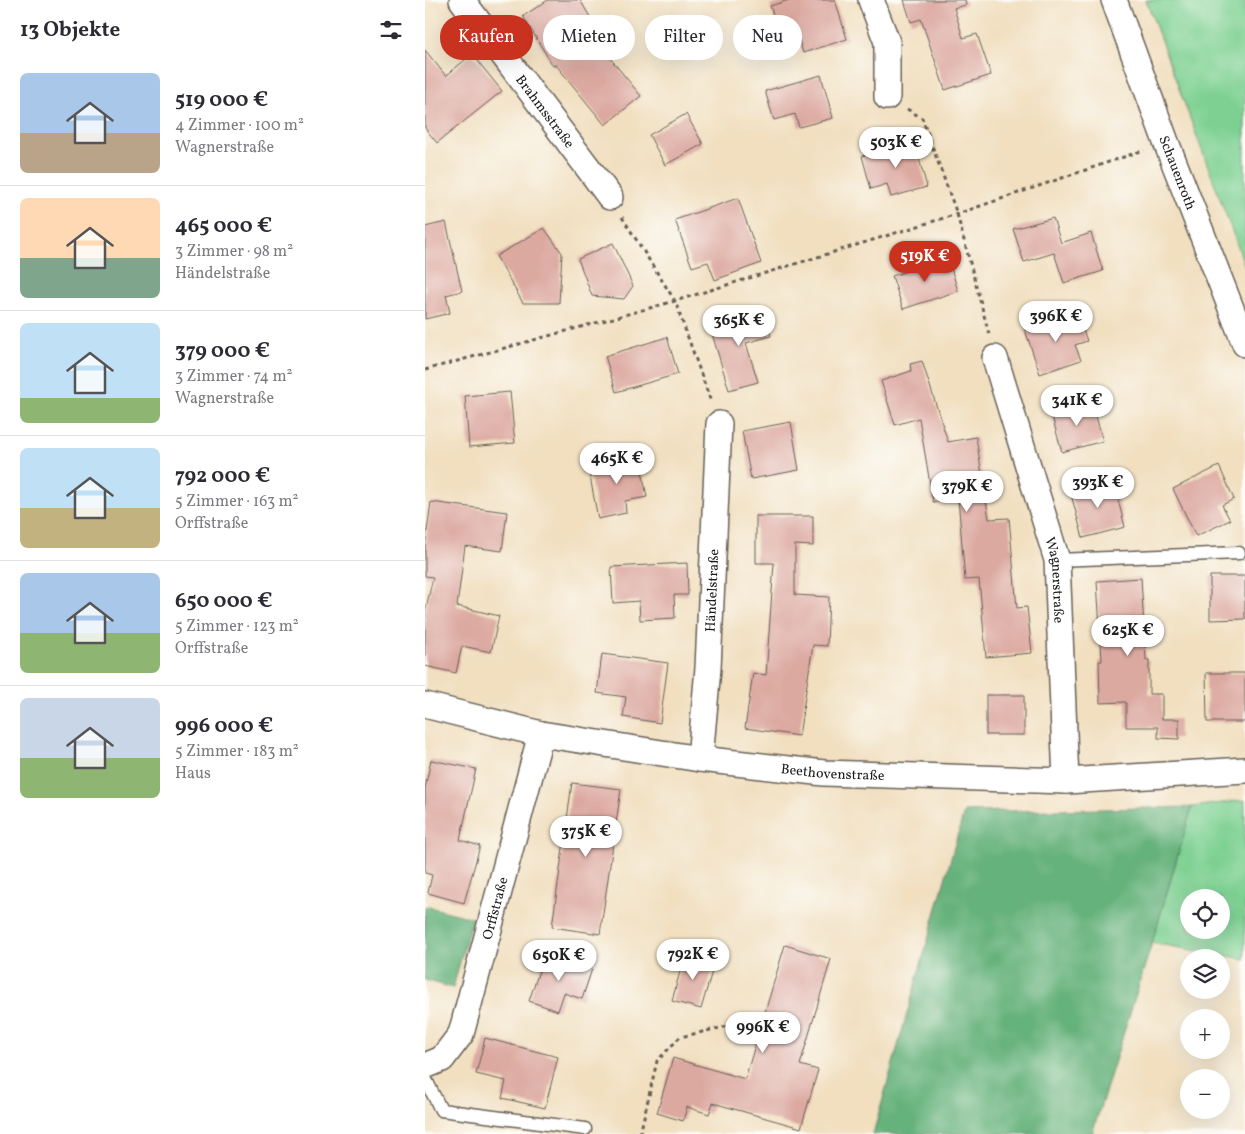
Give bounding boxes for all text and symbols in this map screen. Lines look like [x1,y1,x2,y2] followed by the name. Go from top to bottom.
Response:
[440,15,533,60] chip: Kaufen
[543,15,635,60] chip: Mieten
[645,15,723,60] chip: Filter
[733,15,802,60] chip: Neu
[20,16,120,45] text: 13 Objekte
[377,16,405,44] icon: filters
[511,71,578,153] street label: Brahmsstraße
[175,86,268,115] text: 519 000 €
[60,93,120,153] icon: home
[175,115,304,137] text: 4 Zimmer · 100 m²
[855,126,937,169] pin: 503K €
[870,132,922,154] text: 503K €
[1153,133,1200,213] street label: Schauenroth
[175,137,274,159] text: Wagnerstraße
[175,212,272,241] text: 465 000 €
[60,218,120,278] icon: home
[884,240,966,283] pin: 519K €
[175,241,293,263] text: 3 Zimmer · 98 m²
[900,246,950,268] text: 519K €
[175,263,270,285] text: Händelstraße
[1015,300,1097,343] pin: 396K €
[698,304,780,347] pin: 365K €
[1030,306,1082,328] text: 396K €
[713,310,765,332] text: 365K €
[175,337,270,366] text: 379 000 €
[60,343,120,403] icon: home
[175,366,292,388] text: 3 Zimmer · 74 m²
[1036,384,1118,427] pin: 341K €
[175,388,274,410] text: Wagnerstraße
[1052,390,1102,412] text: 341K €
[576,442,658,485] pin: 465K €
[591,448,643,470] text: 465K €
[175,462,270,491] text: 792 000 €
[1057,466,1139,509] pin: 393K €
[60,468,120,528] icon: home
[926,470,1008,513] pin: 379K €
[1072,472,1124,494] text: 393K €
[942,476,992,498] text: 379K €
[175,491,299,513] text: 5 Zimmer · 163 m²
[175,513,248,535] text: Orffstraße
[1040,535,1068,624] street label: Wagnerstraße
[702,548,724,633] street label: Händelstraße
[175,587,272,616] text: 650 000 €
[60,593,120,653] icon: home
[1087,614,1169,657] pin: 625K €
[175,616,299,638] text: 5 Zimmer · 123 m²
[1102,620,1154,642] text: 625K €
[175,638,248,660] text: Orffstraße
[175,712,273,741] text: 996 000 €
[60,718,120,778] icon: home
[175,741,299,763] text: 5 Zimmer · 183 m²
[780,760,885,786] street label: Beethovenstraße
[175,763,211,785] text: Haus
[545,816,627,858] pin: 375K €
[561,821,611,843] text: 375K €
[479,875,514,942] street label: Orffstraße
[1180,889,1230,1119] map controls
[1180,889,1230,939] button: locate
[652,938,734,981] pin: 792K €
[518,940,600,982] pin: 650K €
[667,944,719,966] text: 792K €
[533,945,585,967] text: 650K €
[1180,949,1230,999] button: layers
[1180,1009,1230,1059] button: +
[722,1012,804,1054] pin: 996K €
[736,1017,790,1039] text: 996K €
[1180,1069,1230,1119] button: −

